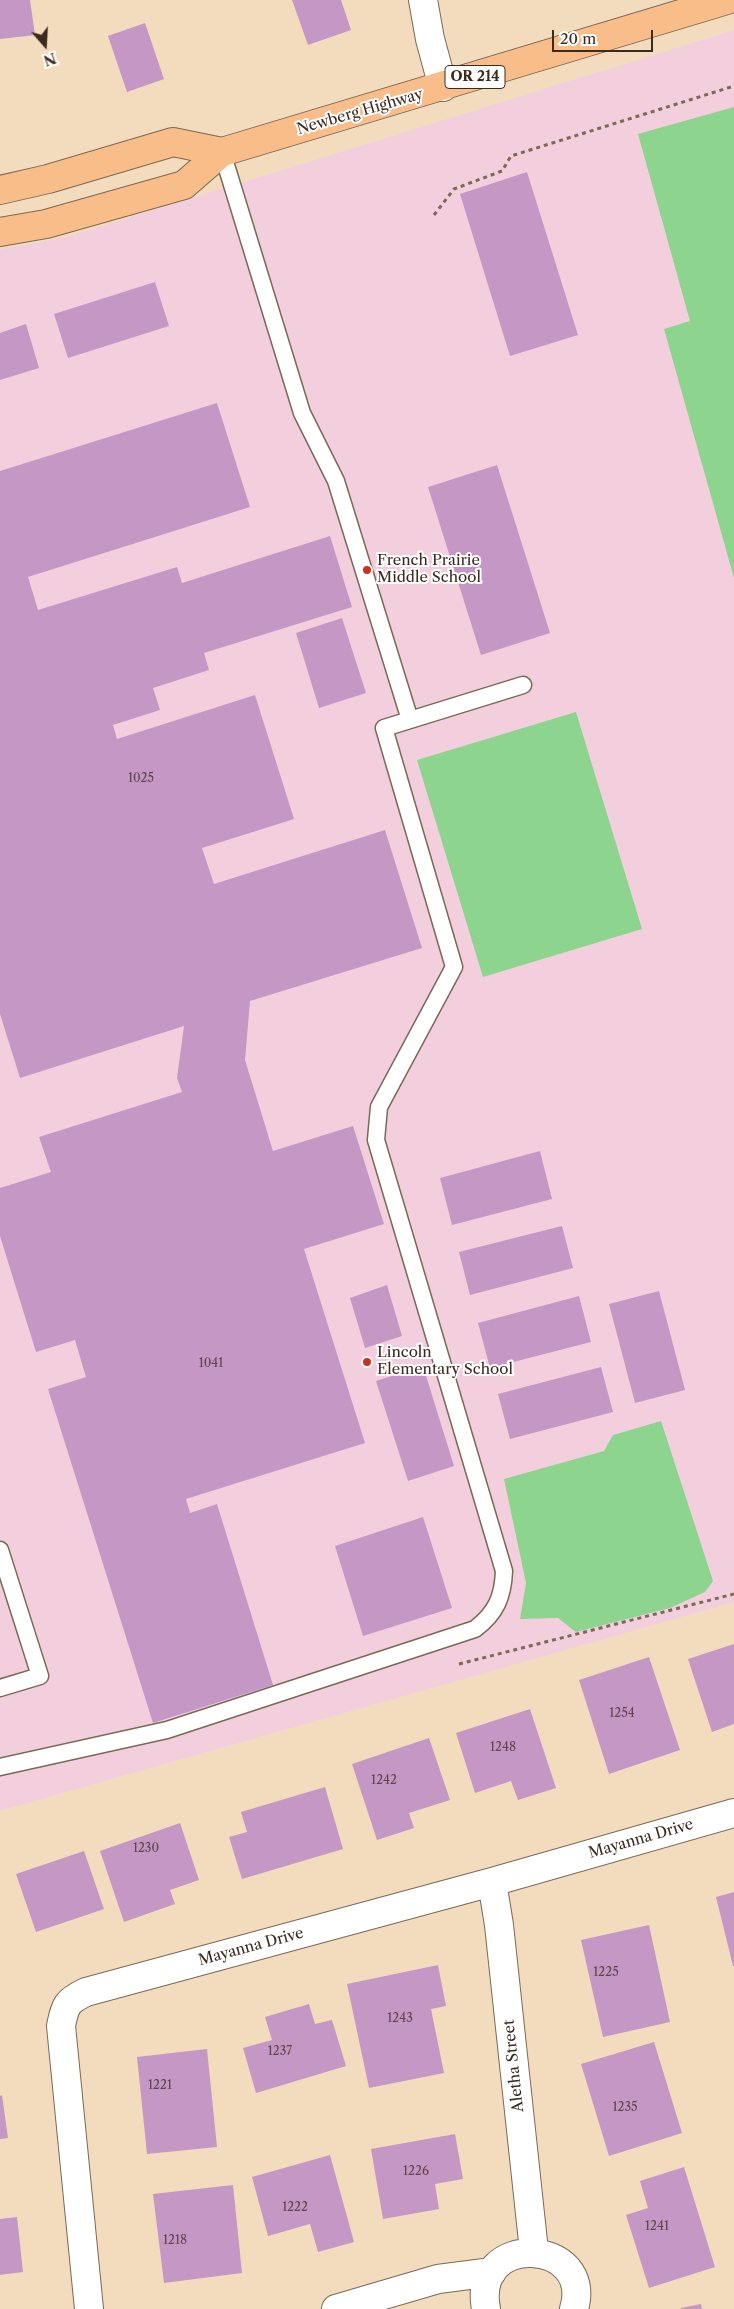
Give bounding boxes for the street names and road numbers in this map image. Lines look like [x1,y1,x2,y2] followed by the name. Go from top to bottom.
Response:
[445,66,505,88] road number: OR 214
[295,85,425,139] street label: Newberg Highway
[587,1815,695,1863] street label: Mayanna Drive
[196,1924,306,1970] street label: Mayanna Drive
[500,2019,528,2113] street label: Aletha Street

